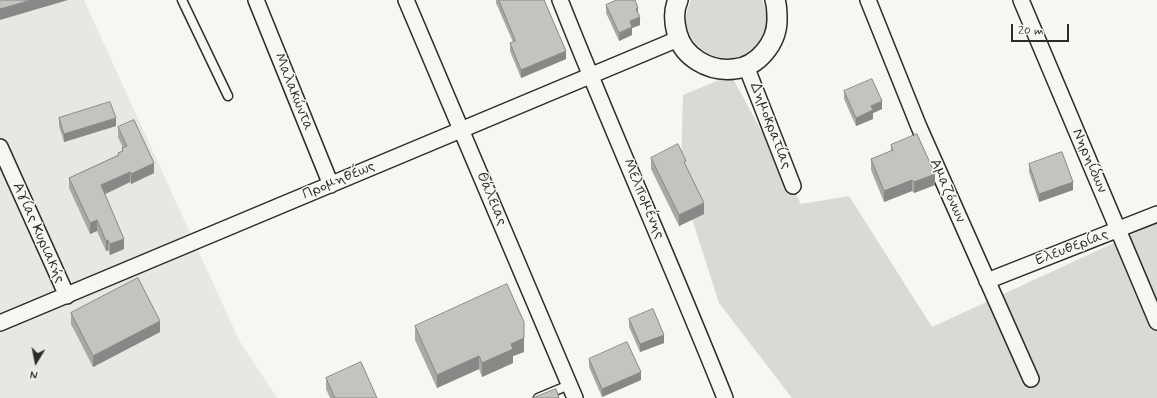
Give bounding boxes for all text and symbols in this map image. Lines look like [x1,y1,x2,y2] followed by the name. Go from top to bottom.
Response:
[1013,16,1071,42] scale bar
[1018,23,1044,39] text: 20 m
[269,50,317,134] street label: Μαλακώντα
[745,80,795,172] street label: Δημοκρατίας
[1067,126,1111,196] street label: Νηρηίδων
[618,156,668,242] street label: Μελπομένης
[925,156,969,226] street label: Αμαζόνων
[300,158,378,204] street label: Προμηθέως
[472,170,510,228] street label: Θάλειας
[8,180,68,286] street label: Αγίας Κυριακής
[1033,226,1111,270] street label: Ελευθερίας
[16,342,56,382] north arrow
[29,366,39,381] text: N

